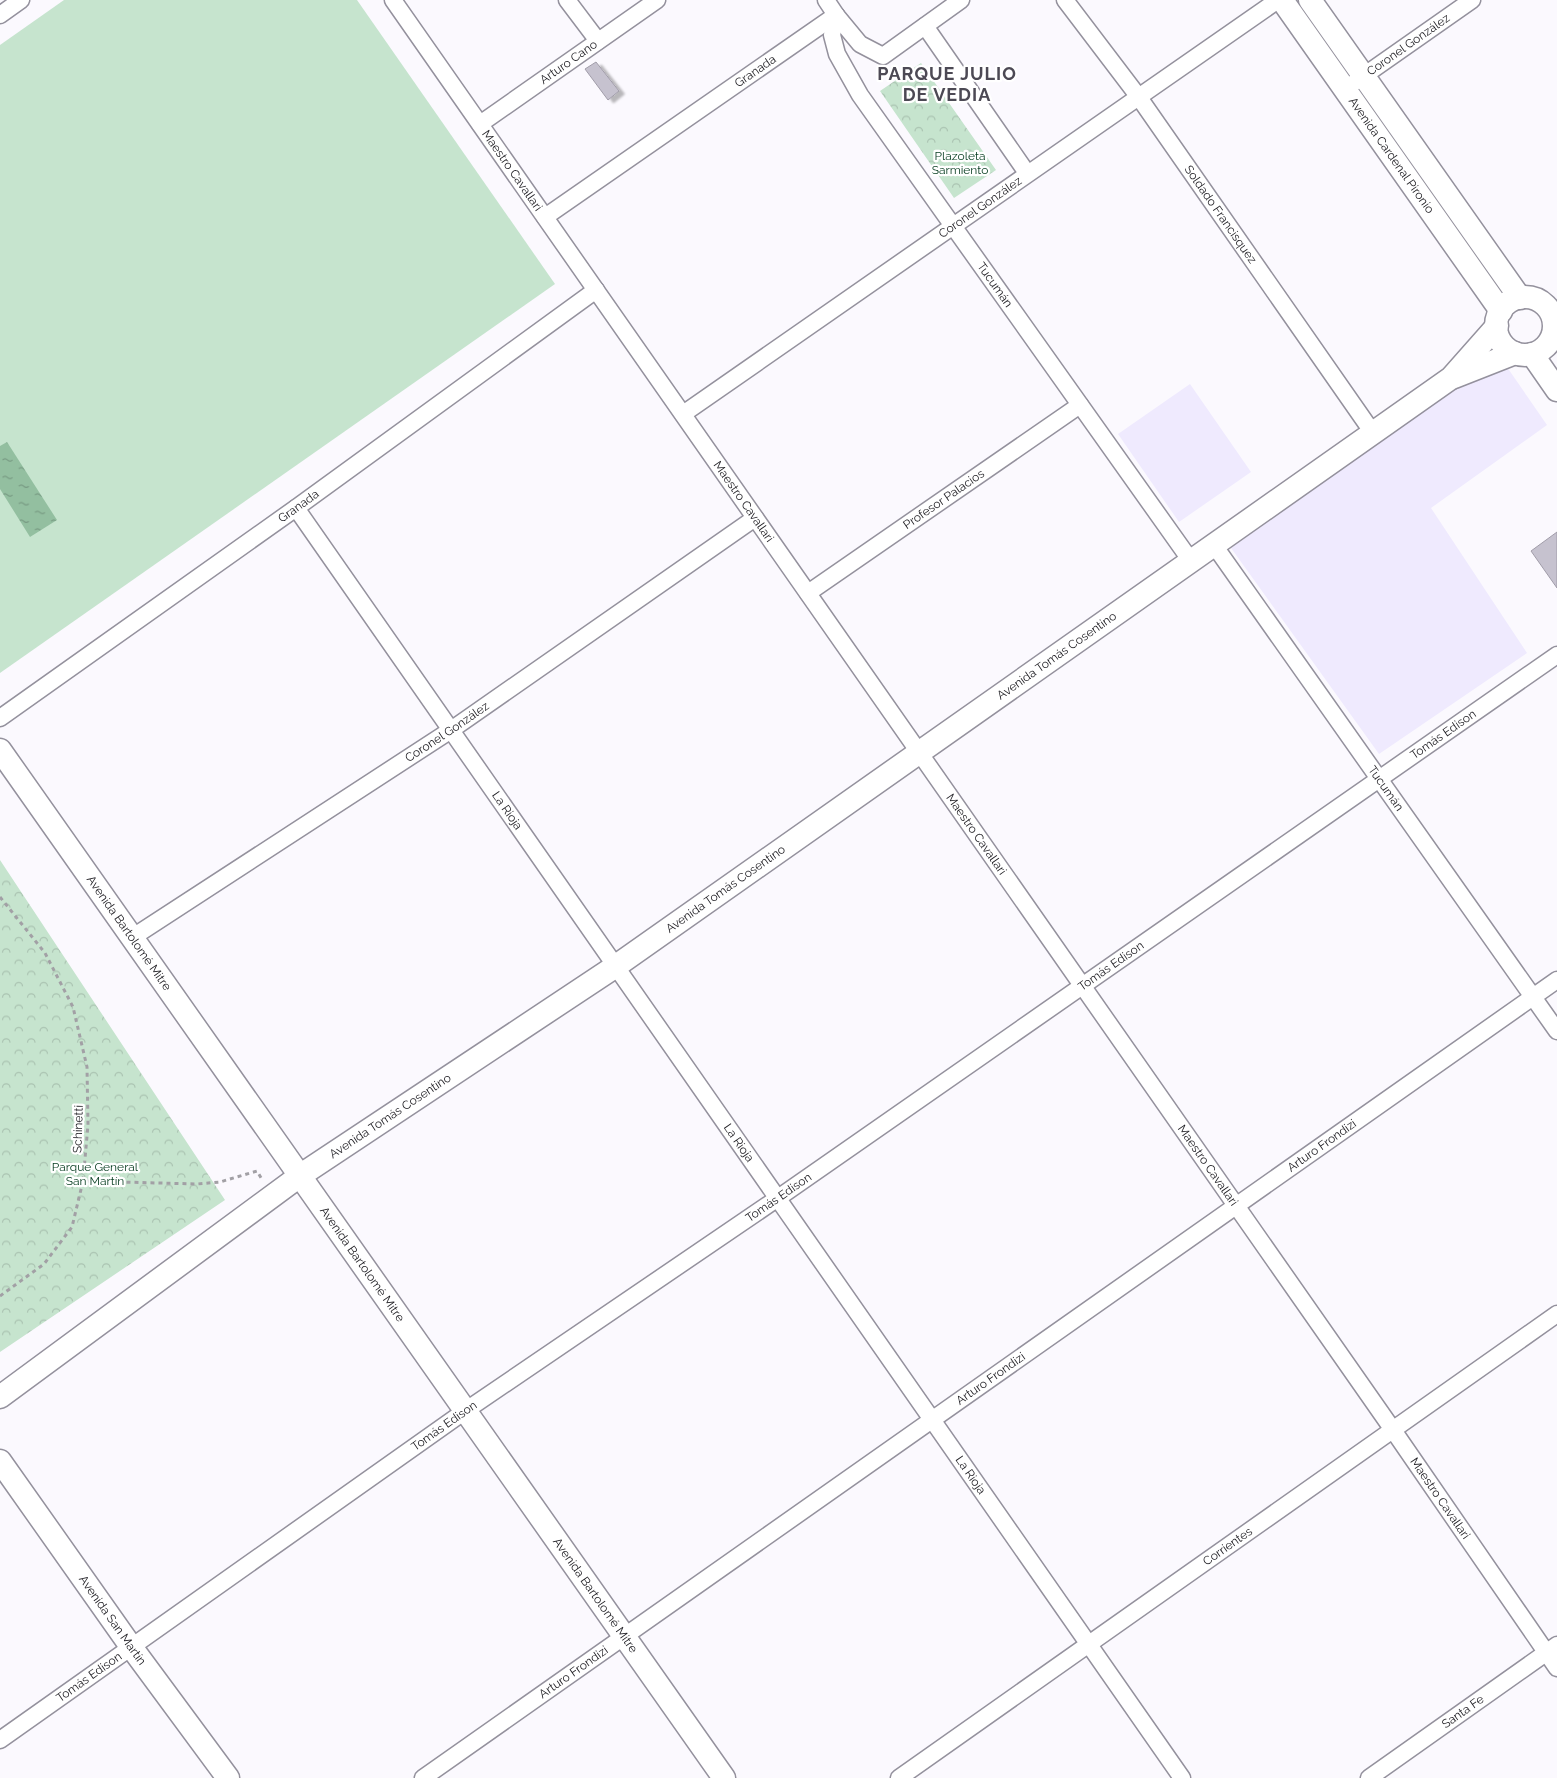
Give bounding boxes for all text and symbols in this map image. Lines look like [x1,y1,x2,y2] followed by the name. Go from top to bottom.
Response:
[1364,11,1452,79] street label: Coronel González
[537,37,600,87] street label: Arturo Cano
[732,52,779,90] street label: Granada
[877,63,1017,105] district label: PARQUE JULIO DE VEDIA
[1346,95,1437,216] street label: Avenida Cardenal Pironio
[479,127,545,214] street label: Maestro Cavallari
[932,149,988,177] park label: Plazoleta Sarmiento
[1182,163,1260,266] street label: Soldado Francisquez
[936,173,1024,241] street label: Coronel González
[974,260,1016,310] street label: Tucumán
[711,458,777,545] street label: Maestro Cavallari
[901,466,987,532] street label: Profesor Palacios
[275,487,322,525] street label: Granada
[994,609,1119,703] street label: Avenida Tomás Cosentino
[402,699,492,765] street label: Coronel González
[1408,707,1479,762] street label: Tomás Edison
[1365,763,1406,814] street label: Tucumán
[489,789,525,832] street label: La Rioja
[943,791,1009,877] street label: Maestro Cavallari
[663,842,788,936] street label: Avenida Tomás Cosentino
[84,873,174,993] street label: Avenida Bartolomé Mitre
[1075,938,1146,994] street label: Tomás Edison
[327,1071,454,1161] street label: Avenida Tomás Cosentino
[70,1105,86,1153] street label: Schinetti
[1285,1116,1359,1175] street label: Arturo Frondizi
[721,1121,757,1165] street label: La Rioja
[1175,1122,1241,1208] street label: Maestro Cavallari
[52,1160,139,1188] park label: Parque General San Martín
[743,1170,814,1225] street label: Tomás Edison
[317,1204,407,1324] street label: Avenida Bartolomé Mitre
[953,1350,1028,1408] street label: Arturo Frondizi
[409,1398,479,1454] street label: Tomás Edison
[952,1453,989,1497] street label: La Rioja
[1407,1455,1473,1542] street label: Maestro Cavallari
[1200,1524,1255,1569] street label: Corrientes
[550,1535,641,1656] street label: Avenida Bartolomé Mitre
[76,1573,149,1668] street label: Avenida San Martín
[536,1643,611,1701] street label: Arturo Frondizi
[54,1649,124,1705] street label: Tomás Edison
[1439,1692,1487,1731] street label: Santa Fe

